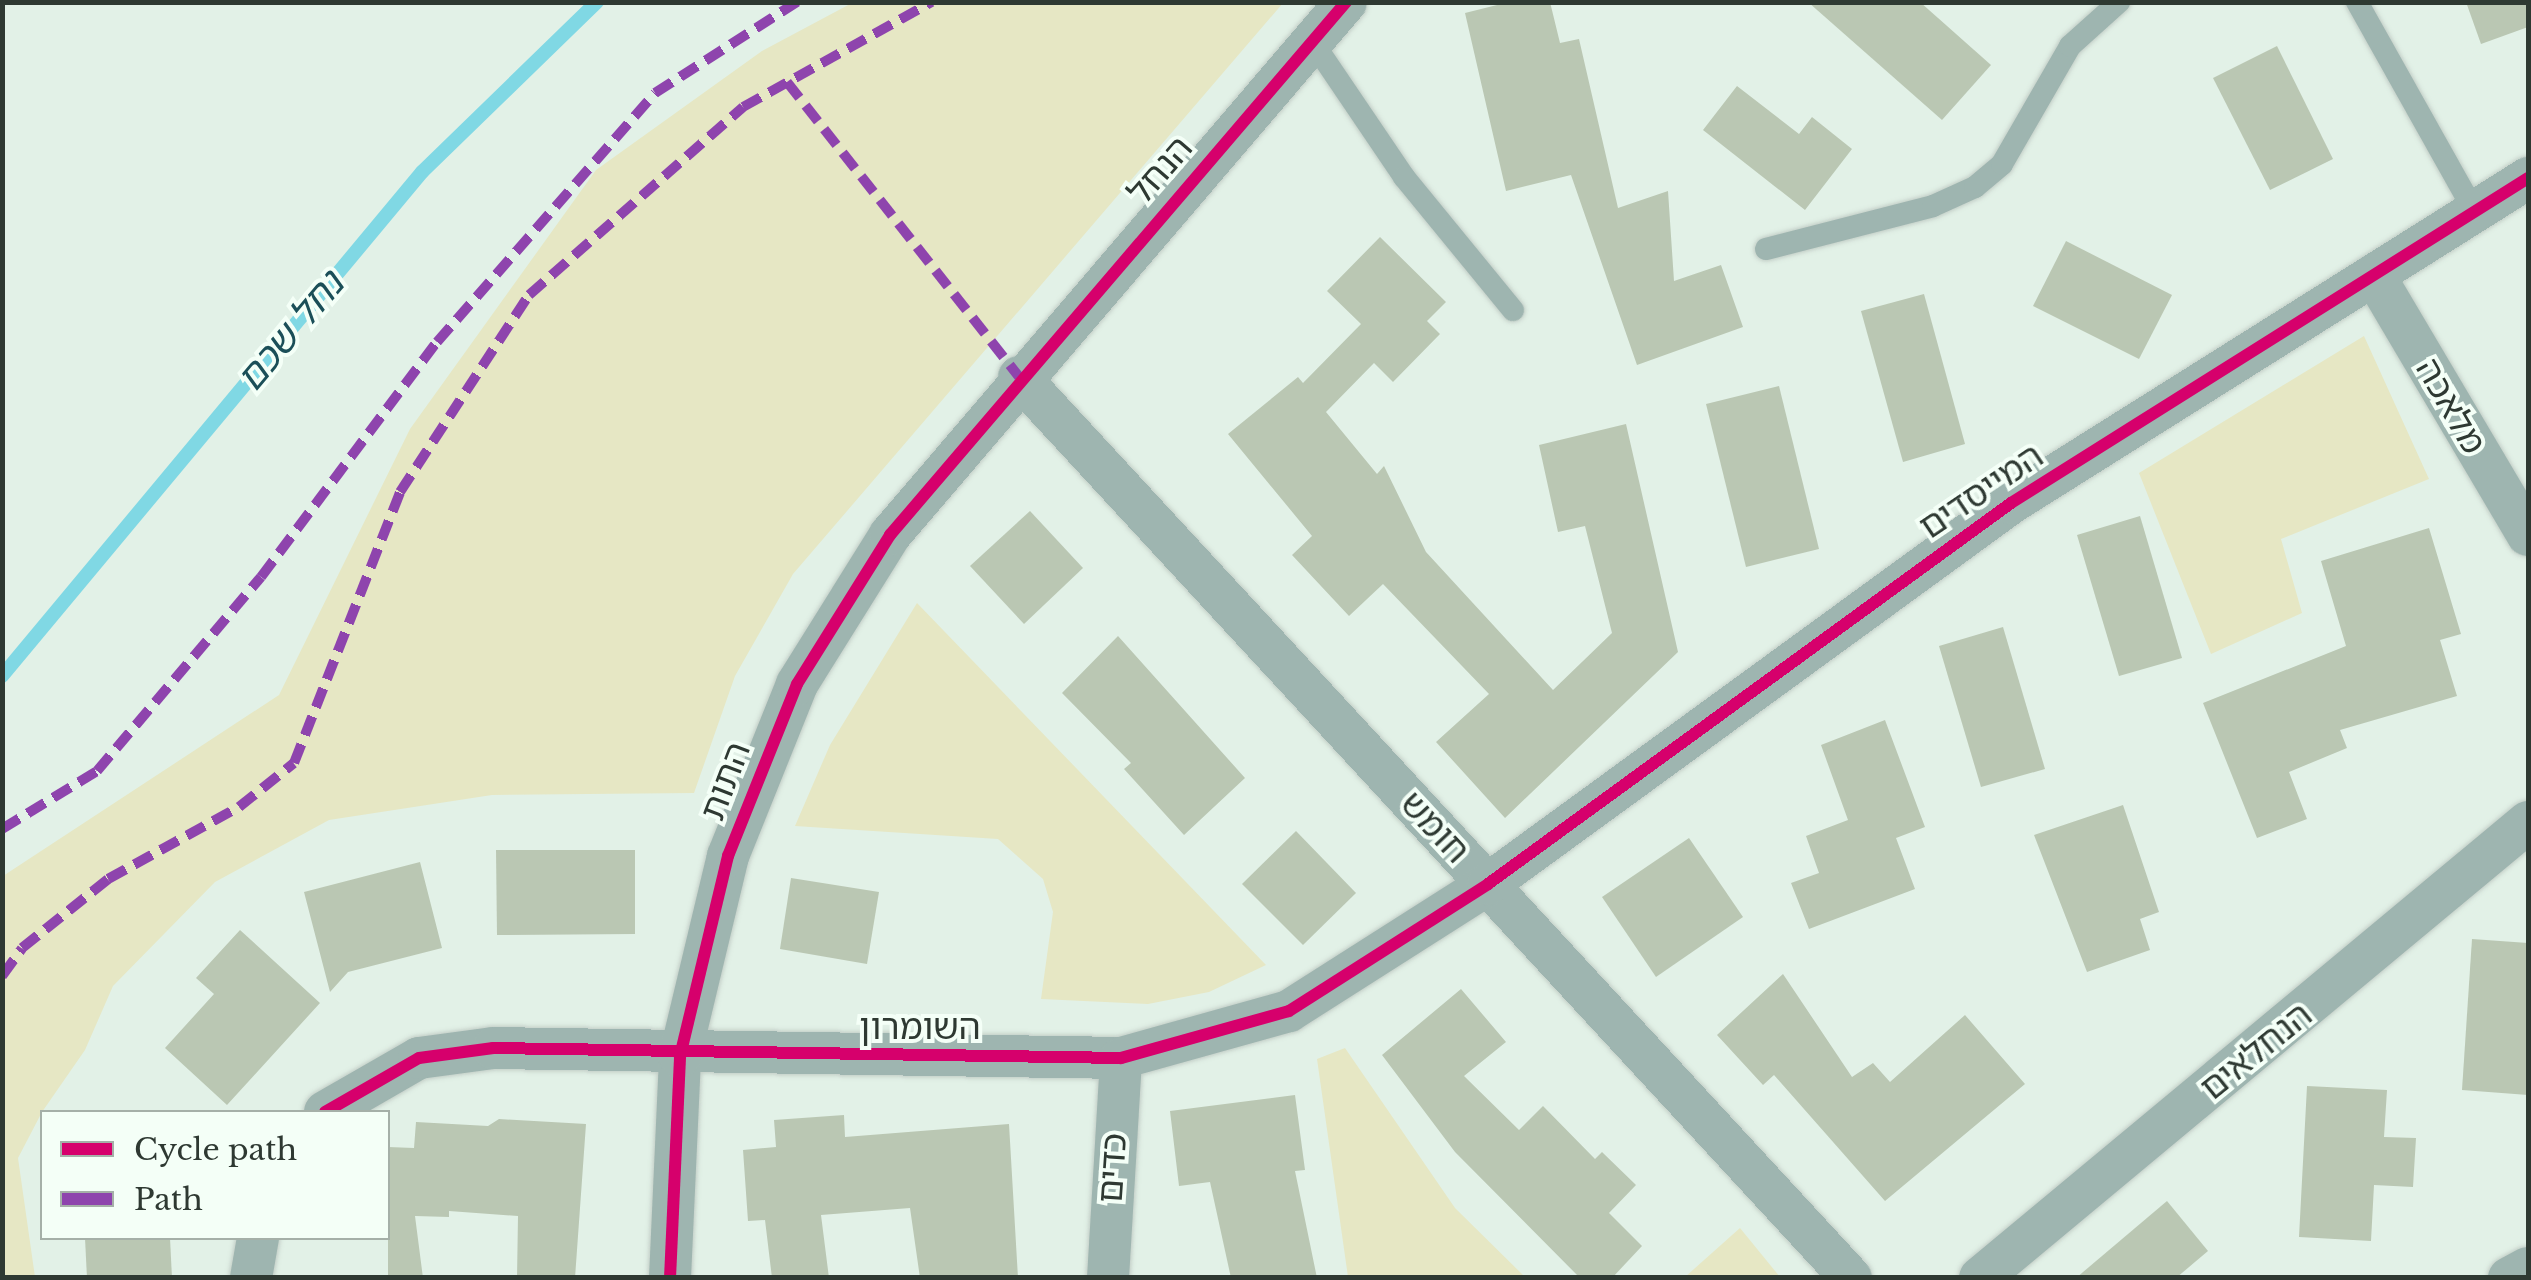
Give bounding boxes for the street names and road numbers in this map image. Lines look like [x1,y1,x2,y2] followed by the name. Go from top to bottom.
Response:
[1119,127,1201,213] street label: הנחל
[2407,351,2495,461] street label: מלאכה
[1911,434,2051,548] street label: המייסדים
[691,736,759,826] street label: התות
[1392,783,1478,871] street label: חומש
[2192,993,2320,1109] street label: הנחלאים
[859,1006,981,1048] street label: השומרון
[1089,1132,1135,1204] street label: כדים

